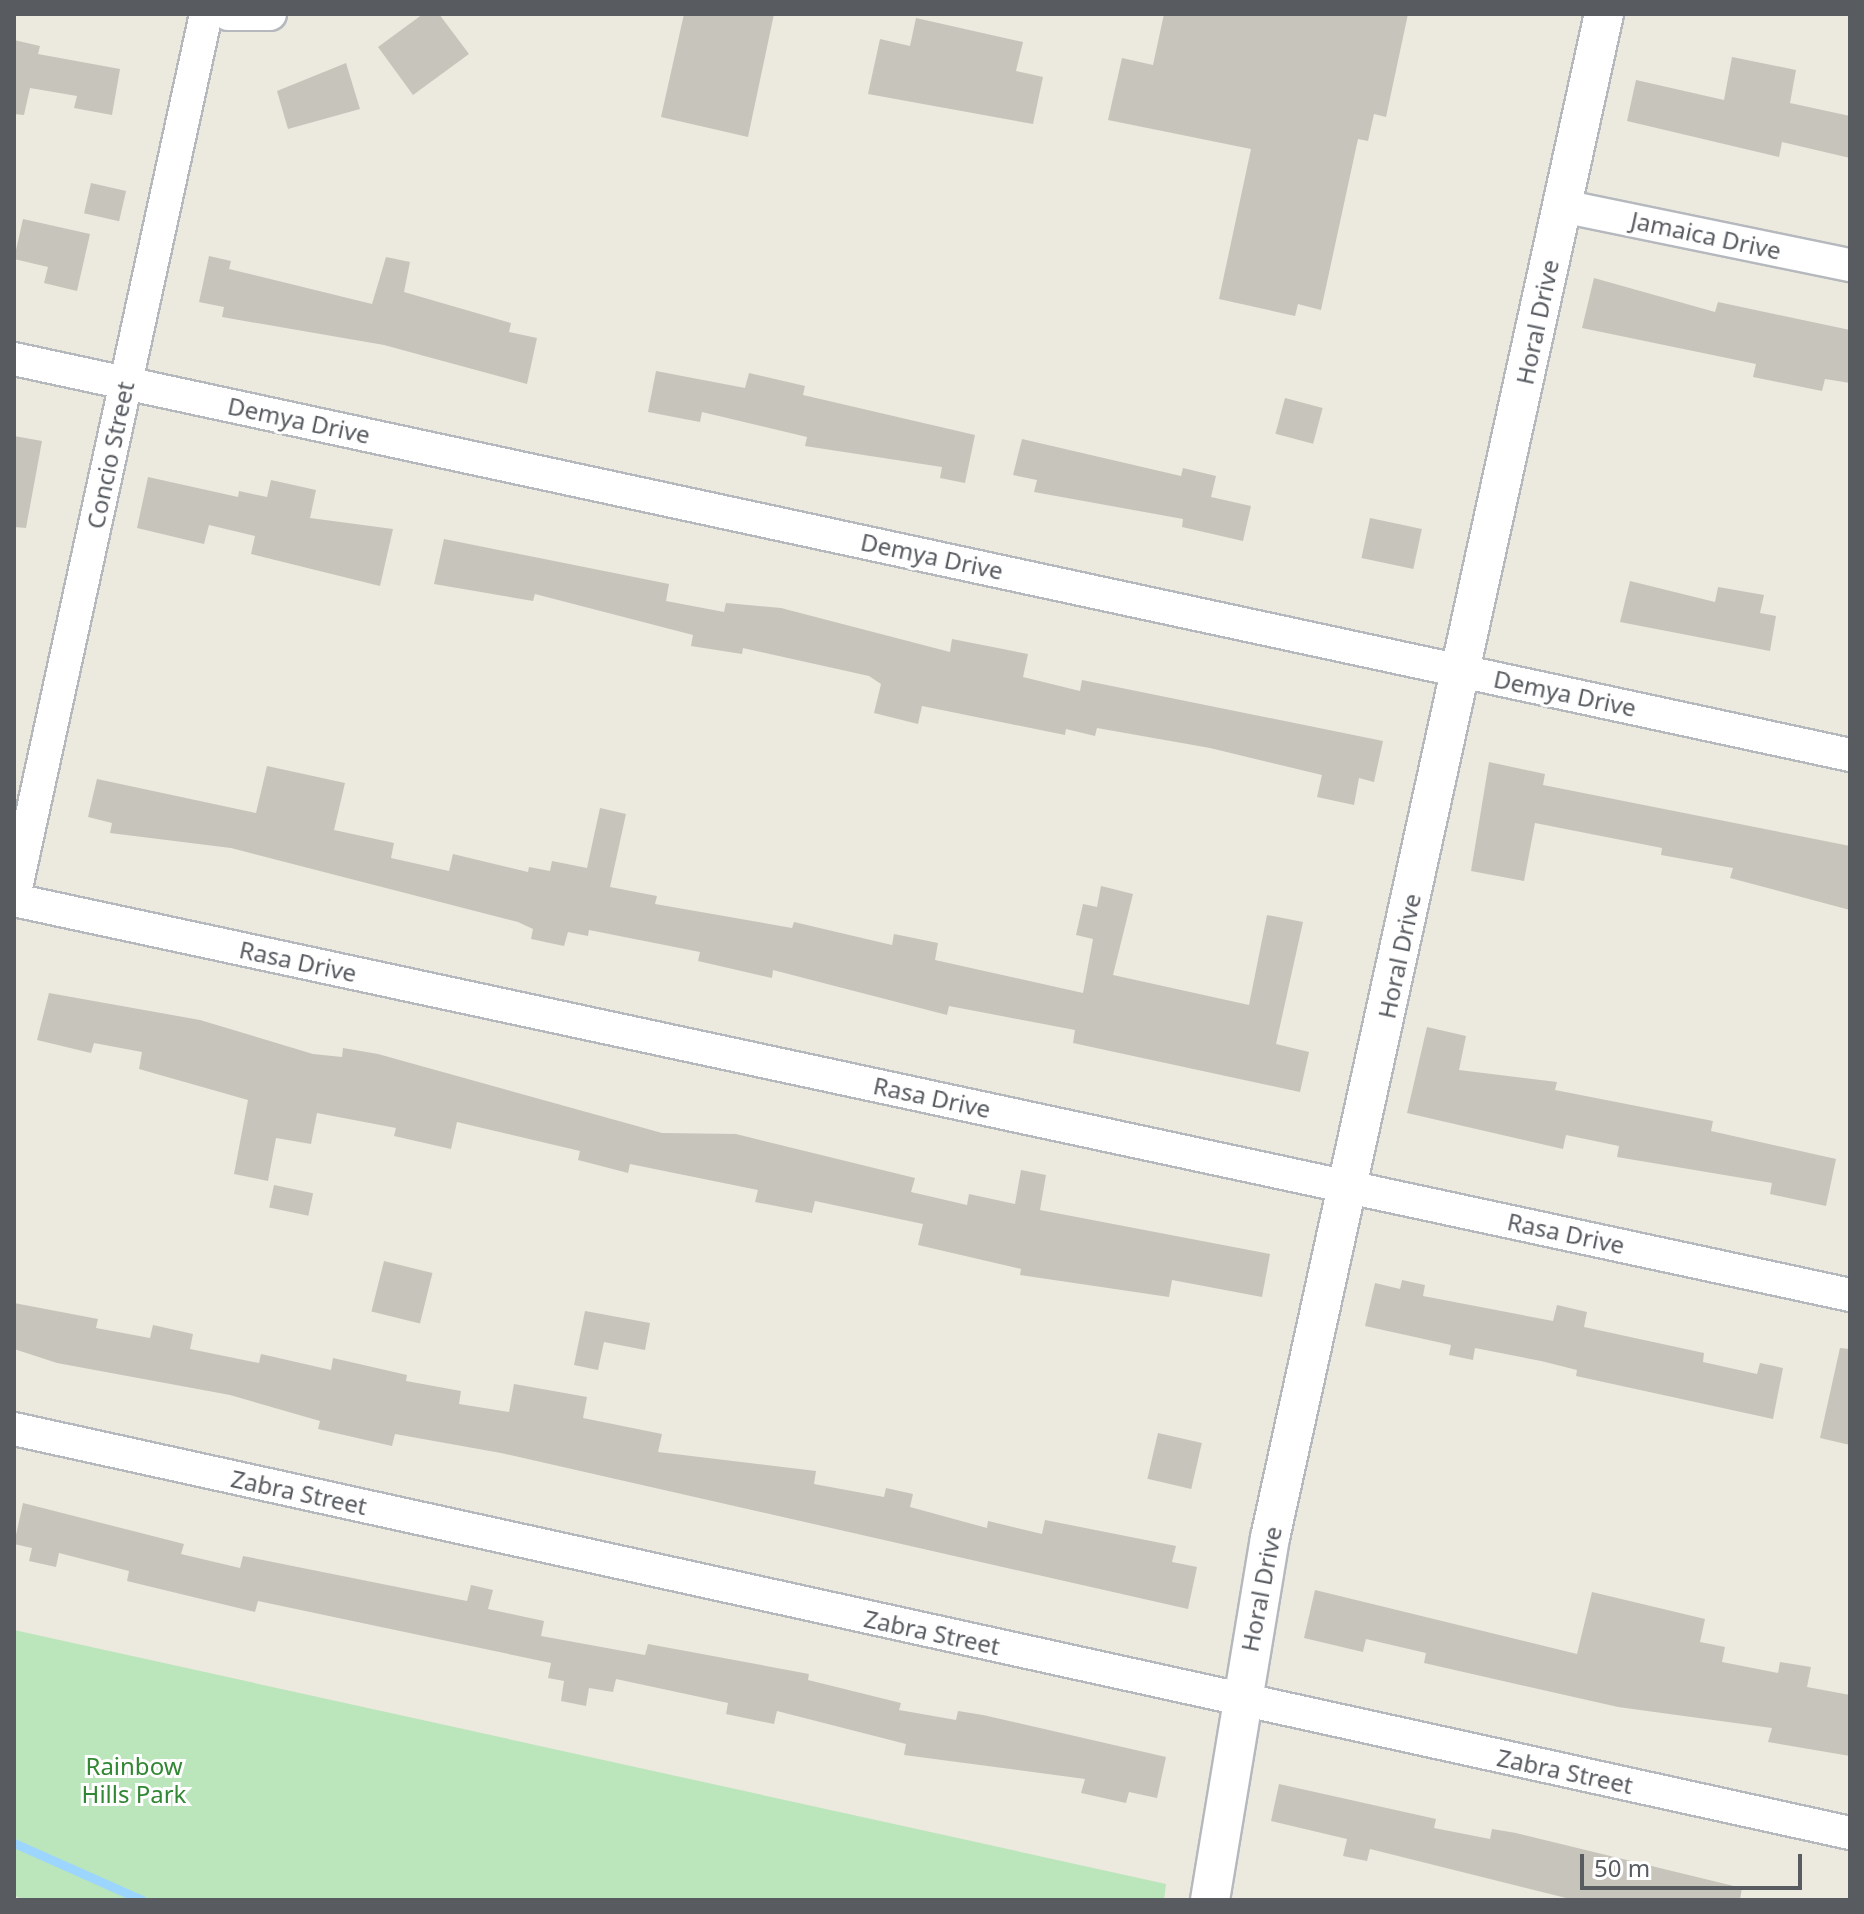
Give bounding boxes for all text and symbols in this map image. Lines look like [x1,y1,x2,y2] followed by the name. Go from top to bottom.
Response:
[1628,205,1784,265] street label: Jamaica Drive
[1510,257,1564,387] street label: Horal Drive
[80,379,140,531] street label: Concio Street
[225,391,373,449] street label: Demya Drive
[858,527,1006,585] street label: Demya Drive
[1491,664,1639,722] street label: Demya Drive
[1372,891,1426,1021] street label: Horal Drive
[237,935,359,987] street label: Rasa Drive
[871,1071,993,1123] street label: Rasa Drive
[1505,1207,1627,1259] street label: Rasa Drive
[228,1464,370,1520] street label: Zabra Street
[1235,1524,1287,1654] street label: Horal Drive
[861,1604,1003,1660] street label: Zabra Street
[1494,1743,1636,1799] street label: Zabra Street
[82,1752,186,1808] park label: Rainbow Hills Park
[1584,1838,1806,1888] scale bar
[1594,1851,1650,1884] text: 50 m

